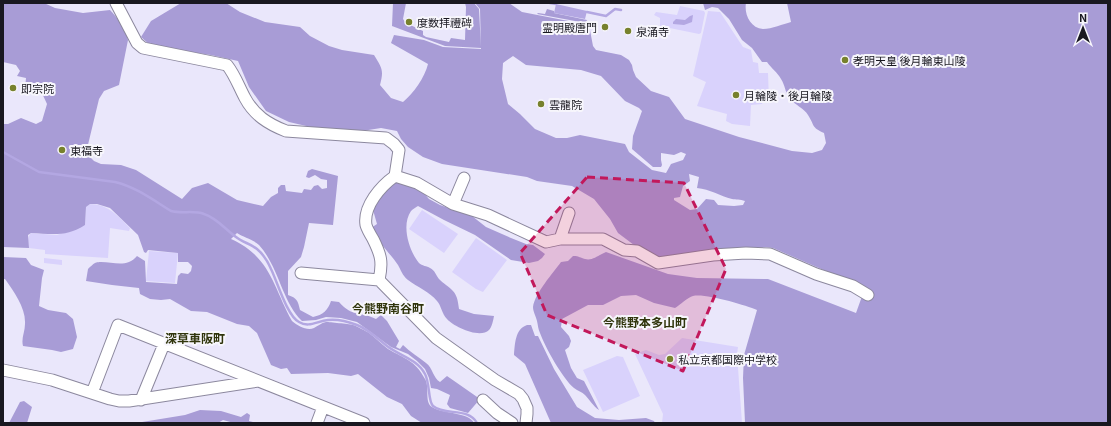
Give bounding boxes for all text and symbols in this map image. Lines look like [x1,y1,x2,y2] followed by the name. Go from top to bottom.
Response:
[1063,8,1103,48] north arrow
[1079,9,1087,25] text: N
[417,14,472,30] place label: 度数拝禮碑
[404,17,414,27] marker: 度数拝禮碑
[542,19,597,35] place label: 霊明殿唐門
[600,22,610,32] marker: 霊明殿唐門
[636,23,669,39] place label: 泉涌寺
[623,26,633,36] marker: 泉涌寺
[853,52,965,68] place label: 孝明天皇 後月輪東山陵
[840,55,850,65] marker: 孝明天皇 後月輪東山陵
[21,80,54,96] place label: 即宗院
[8,83,18,93] marker: 即宗院
[744,87,832,103] place label: 月輪陵・後月輪陵
[731,90,741,100] marker: 月輪陵・後月輪陵
[549,96,582,112] place label: 雲龍院
[536,99,546,109] marker: 雲龍院
[70,142,103,158] place label: 東福寺
[57,145,67,155] marker: 東福寺
[352,299,424,316] district label: 今熊野南谷町
[603,313,687,330] district label: 今熊野本多山町
[165,329,225,346] district label: 深草車阪町
[678,351,777,367] place label: 私立京都国際中学校
[665,354,675,364] marker: 私立京都国際中学校

